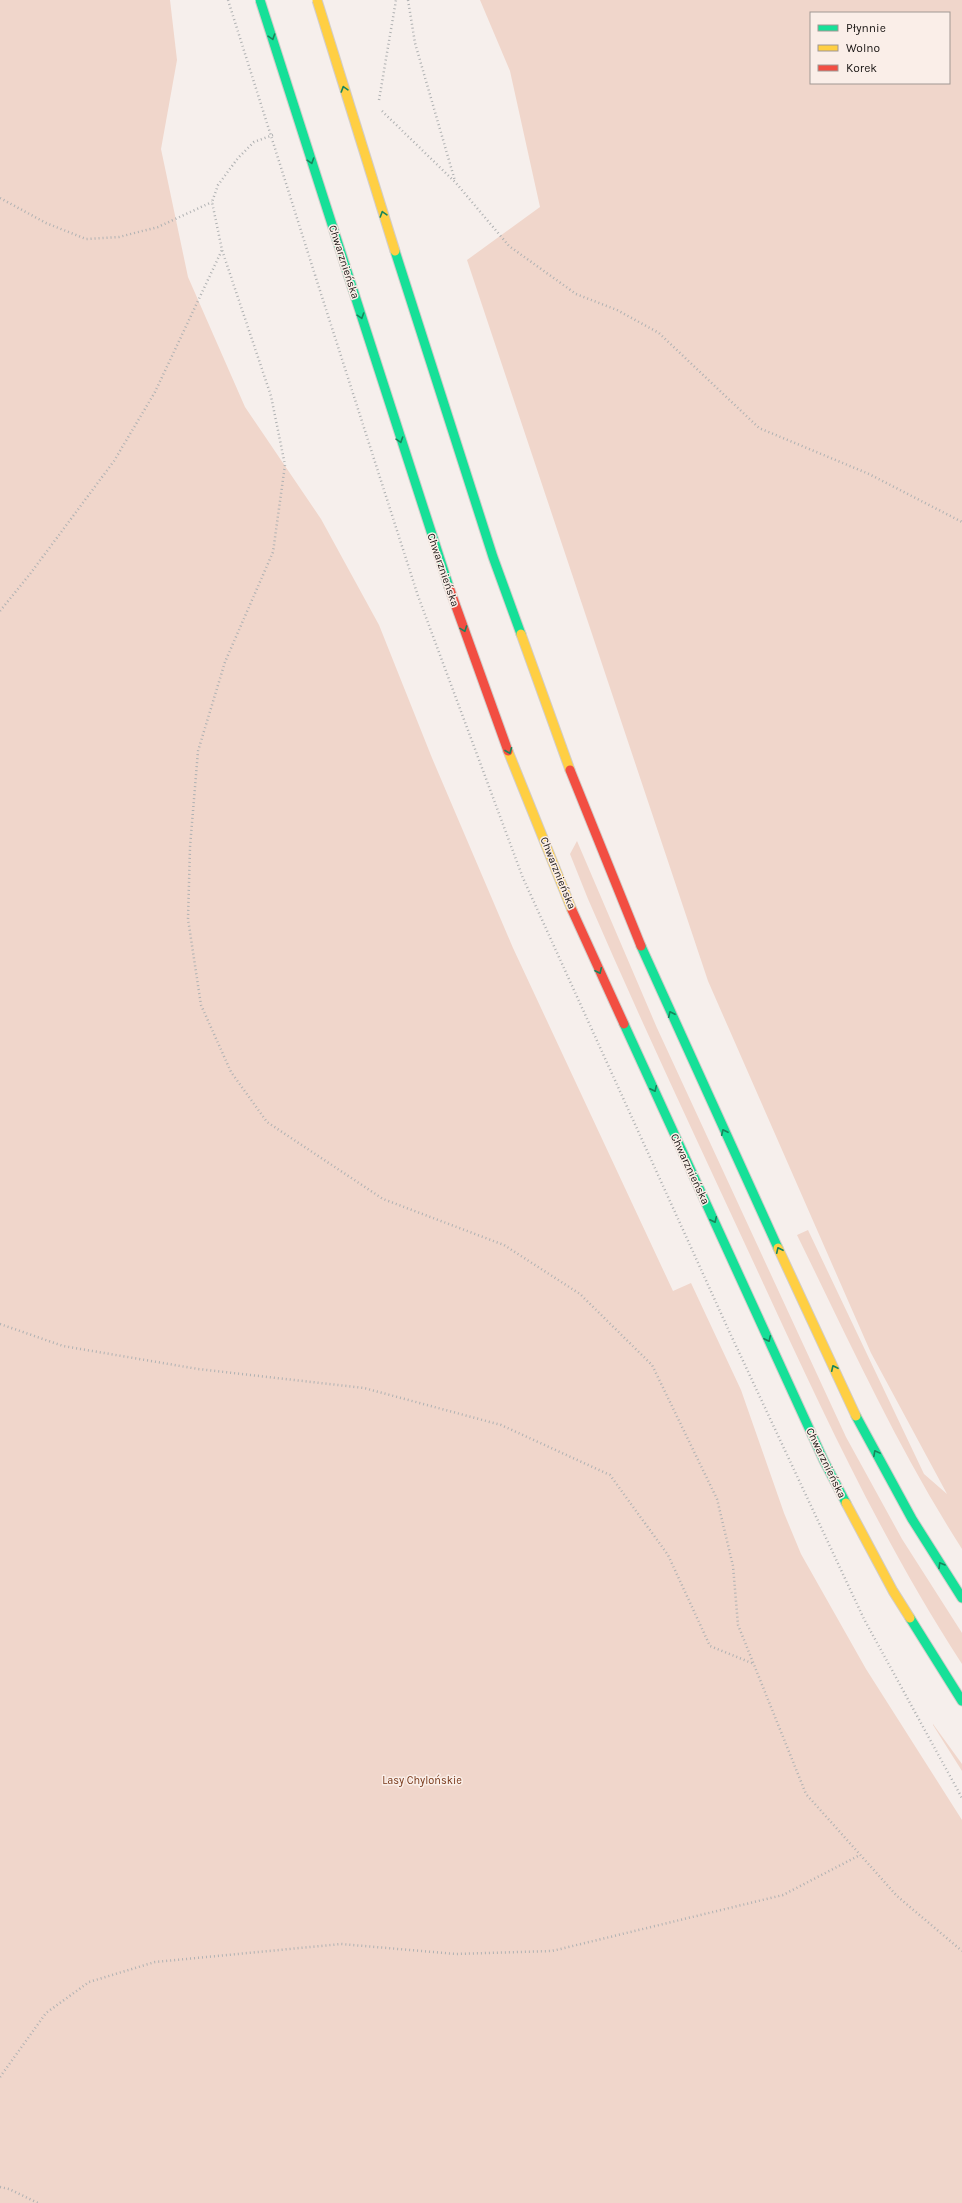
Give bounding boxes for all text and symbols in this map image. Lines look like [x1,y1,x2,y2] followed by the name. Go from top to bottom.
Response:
[810,12,950,84] legend
[846,21,886,35] text: Płynnie
[267,33,276,40] one-way arrow
[846,41,880,55] text: Wolno
[846,61,877,75] text: Korek
[340,86,349,93] one-way arrow
[307,157,315,164] one-way arrow
[379,210,388,217] one-way arrow
[326,223,362,301] street label: Chwarznieńska
[356,312,365,319] one-way arrow
[395,436,404,443] one-way arrow
[424,532,462,608] street label: Chwarznieńska
[459,626,467,633] one-way arrow
[504,748,512,755] one-way arrow
[538,835,578,911] street label: Chwarznieńska
[595,968,603,975] one-way arrow
[667,1011,675,1018] one-way arrow
[649,1085,657,1093] one-way arrow
[721,1129,729,1136] one-way arrow
[668,1131,712,1207] street label: Chwarznieńska
[709,1217,717,1224] one-way arrow
[776,1247,784,1255] one-way arrow
[763,1334,771,1342] one-way arrow
[831,1365,839,1373] one-way arrow
[803,1426,849,1500] street label: Chwarznieńska
[873,1450,880,1457] one-way arrow
[938,1562,945,1569] one-way arrow
[382,1774,462,1787] park label: Lasy Chylońskie

